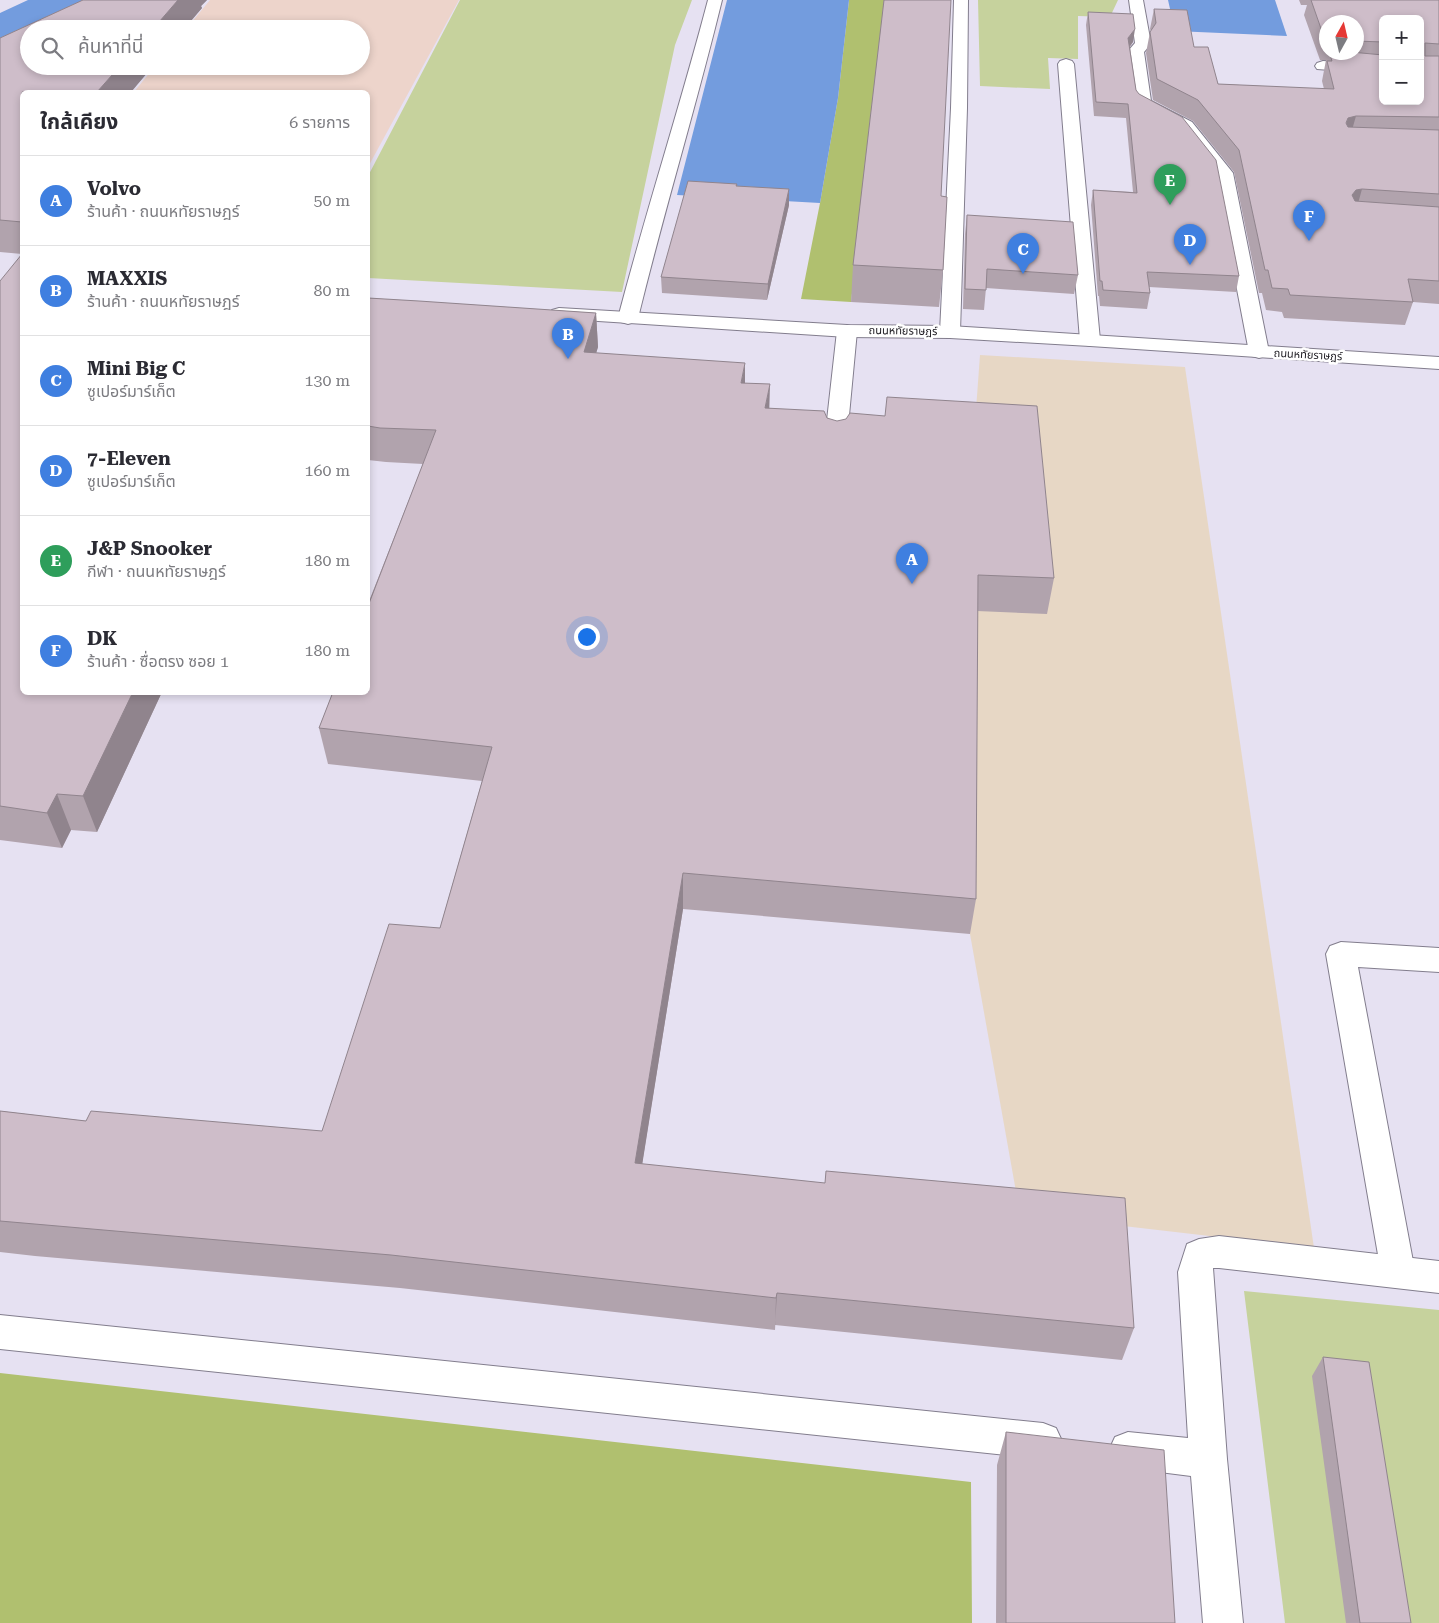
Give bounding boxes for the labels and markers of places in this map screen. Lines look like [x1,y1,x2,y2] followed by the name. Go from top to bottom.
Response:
[1154,164,1186,205] pin: E
[1293,200,1325,241] pin: F
[1174,224,1206,265] pin: D
[1007,233,1039,274] pin: C
[552,318,584,359] pin: B
[896,543,928,584] pin: A

